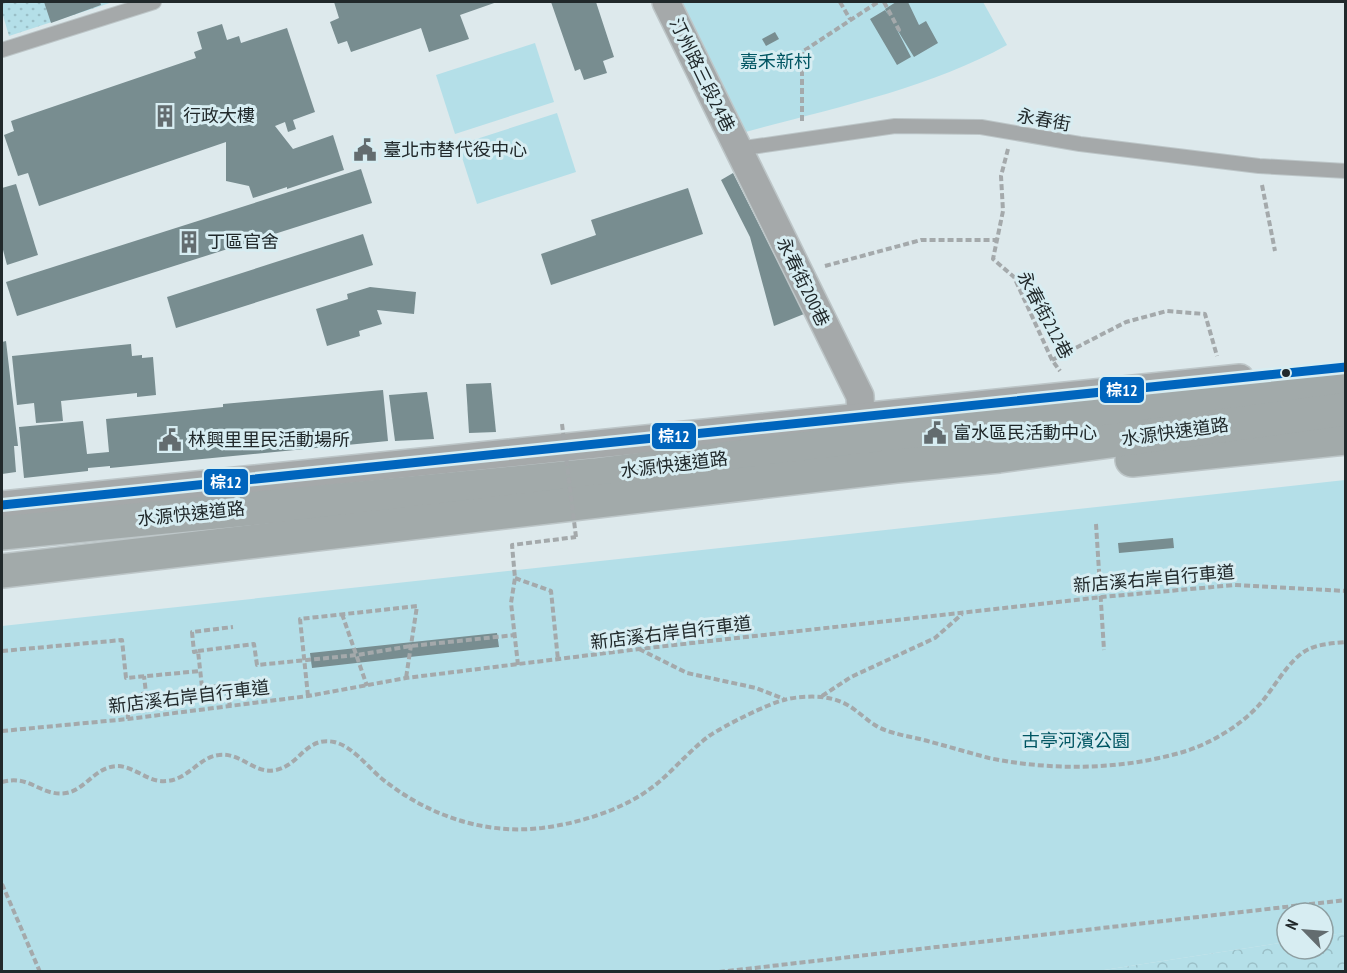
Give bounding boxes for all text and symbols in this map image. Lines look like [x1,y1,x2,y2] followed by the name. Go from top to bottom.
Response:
[665,14,740,136] street label: 汀州路三段24巷
[740,50,812,73] park label: 嘉禾新村
[152,103,178,129] building icon: 行政大樓
[1016,103,1073,136] street label: 永春街
[183,104,255,127] place label: 行政大樓
[352,137,378,163] public building icon: 臺北市替代役中心
[383,138,527,161] place label: 臺北市替代役中心
[176,229,202,255] building icon: 丁區官舍
[207,230,279,253] place label: 丁區官舍
[772,233,835,330] street label: 永春街200巷
[1013,267,1078,363] street label: 永春街212巷
[1280,367,1292,379] unlabelled marker
[1099,376,1145,404] line badge: 棕12
[1106,380,1138,400] text: 棕12
[1120,413,1230,450] street label: 水源快速道路
[922,420,948,446] public building icon: 富水區民活動中心
[953,421,1097,444] place label: 富水區民活動中心
[651,422,697,450] line badge: 棕12
[658,426,690,446] text: 棕12
[157,427,183,453] public building icon: 林興里里民活動場所
[188,428,350,451] place label: 林興里里民活動場所
[619,447,729,482] street label: 水源快速道路
[203,468,249,496] line badge: 棕12
[210,472,242,492] text: 棕12
[136,496,246,531] street label: 水源快速道路
[1072,560,1236,597] street label: 新店溪右岸自行車道
[589,611,753,654] street label: 新店溪右岸自行車道
[107,675,271,718] street label: 新店溪右岸自行車道
[1022,729,1130,752] park label: 古亭河濱公園
[1275,901,1335,961] north arrow
[1281,917,1302,933] text: N

